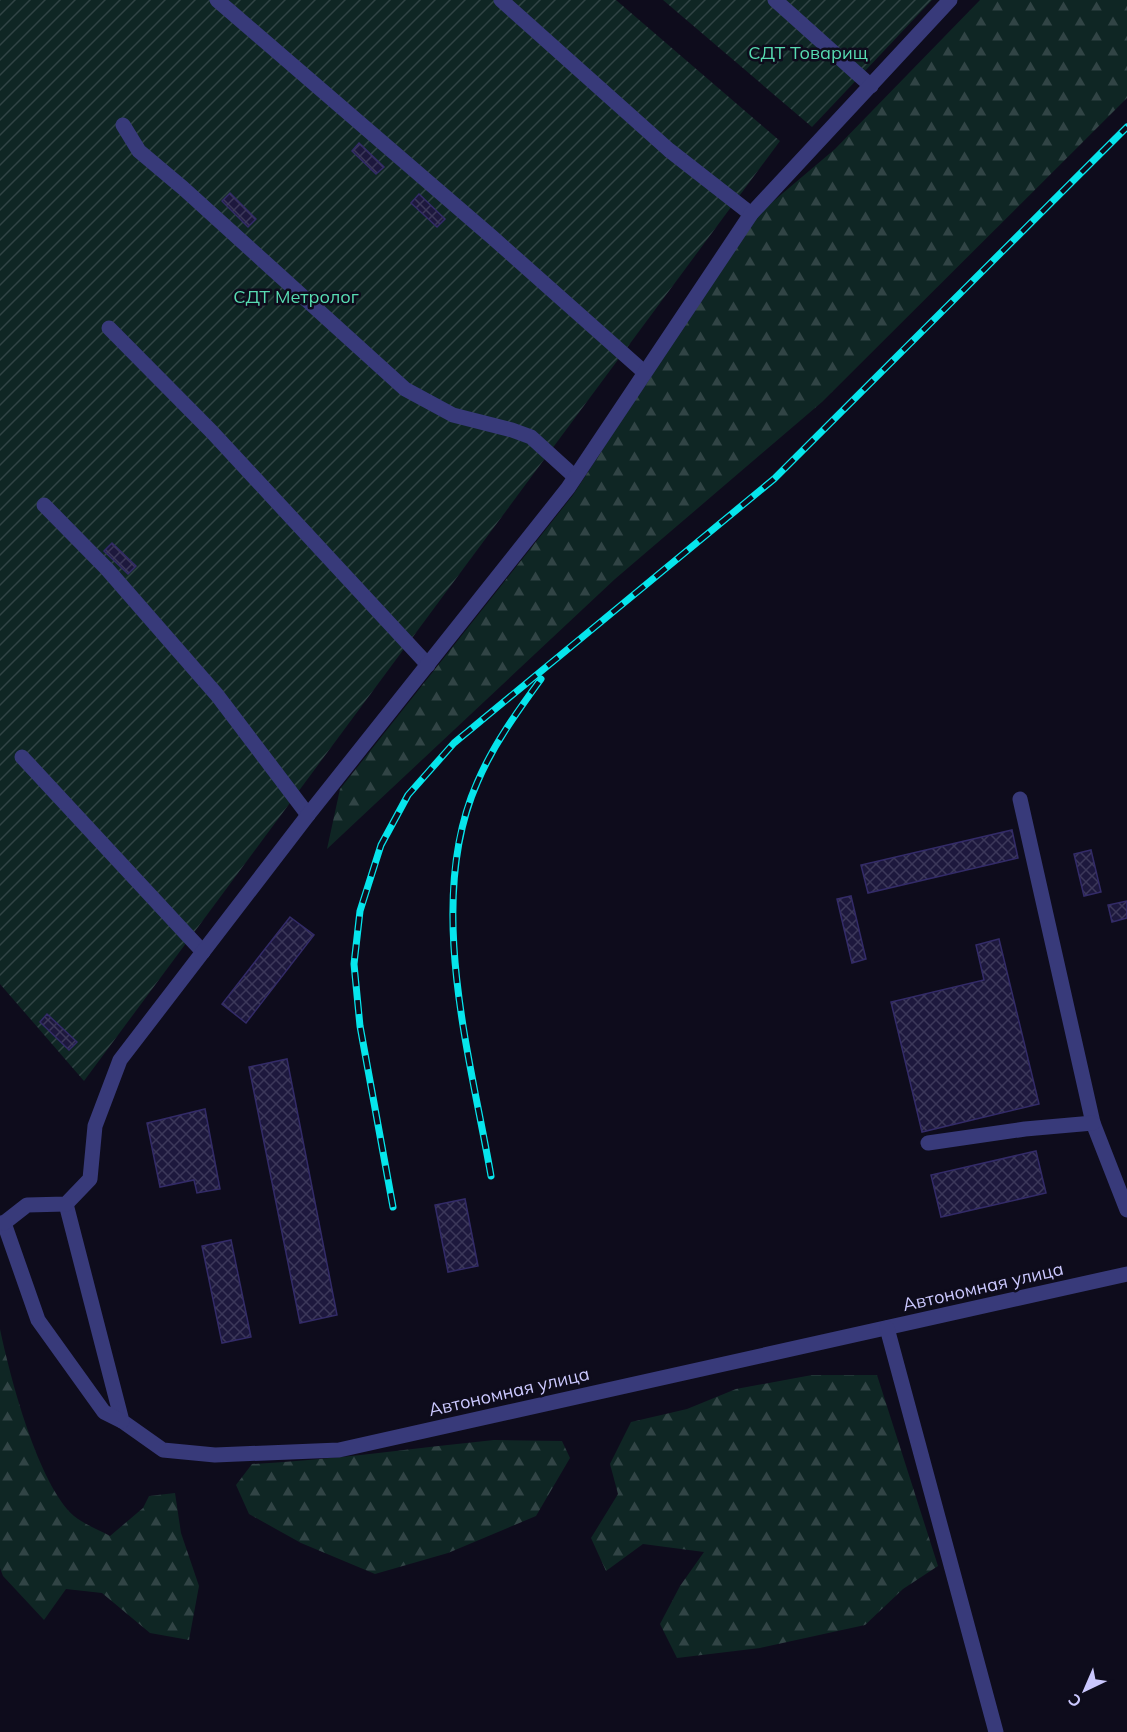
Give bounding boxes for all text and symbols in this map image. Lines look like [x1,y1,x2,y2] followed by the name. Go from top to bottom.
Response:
[748,41,868,64] park label: СДТ Товарищ
[233,285,359,308] park label: СДТ Метролог
[900,1257,1065,1316] street label: Автономная улица
[426,1362,591,1421] street label: Автономная улица
[1055,1660,1115,1720] north arrow
[1064,1690,1085,1712] text: С

